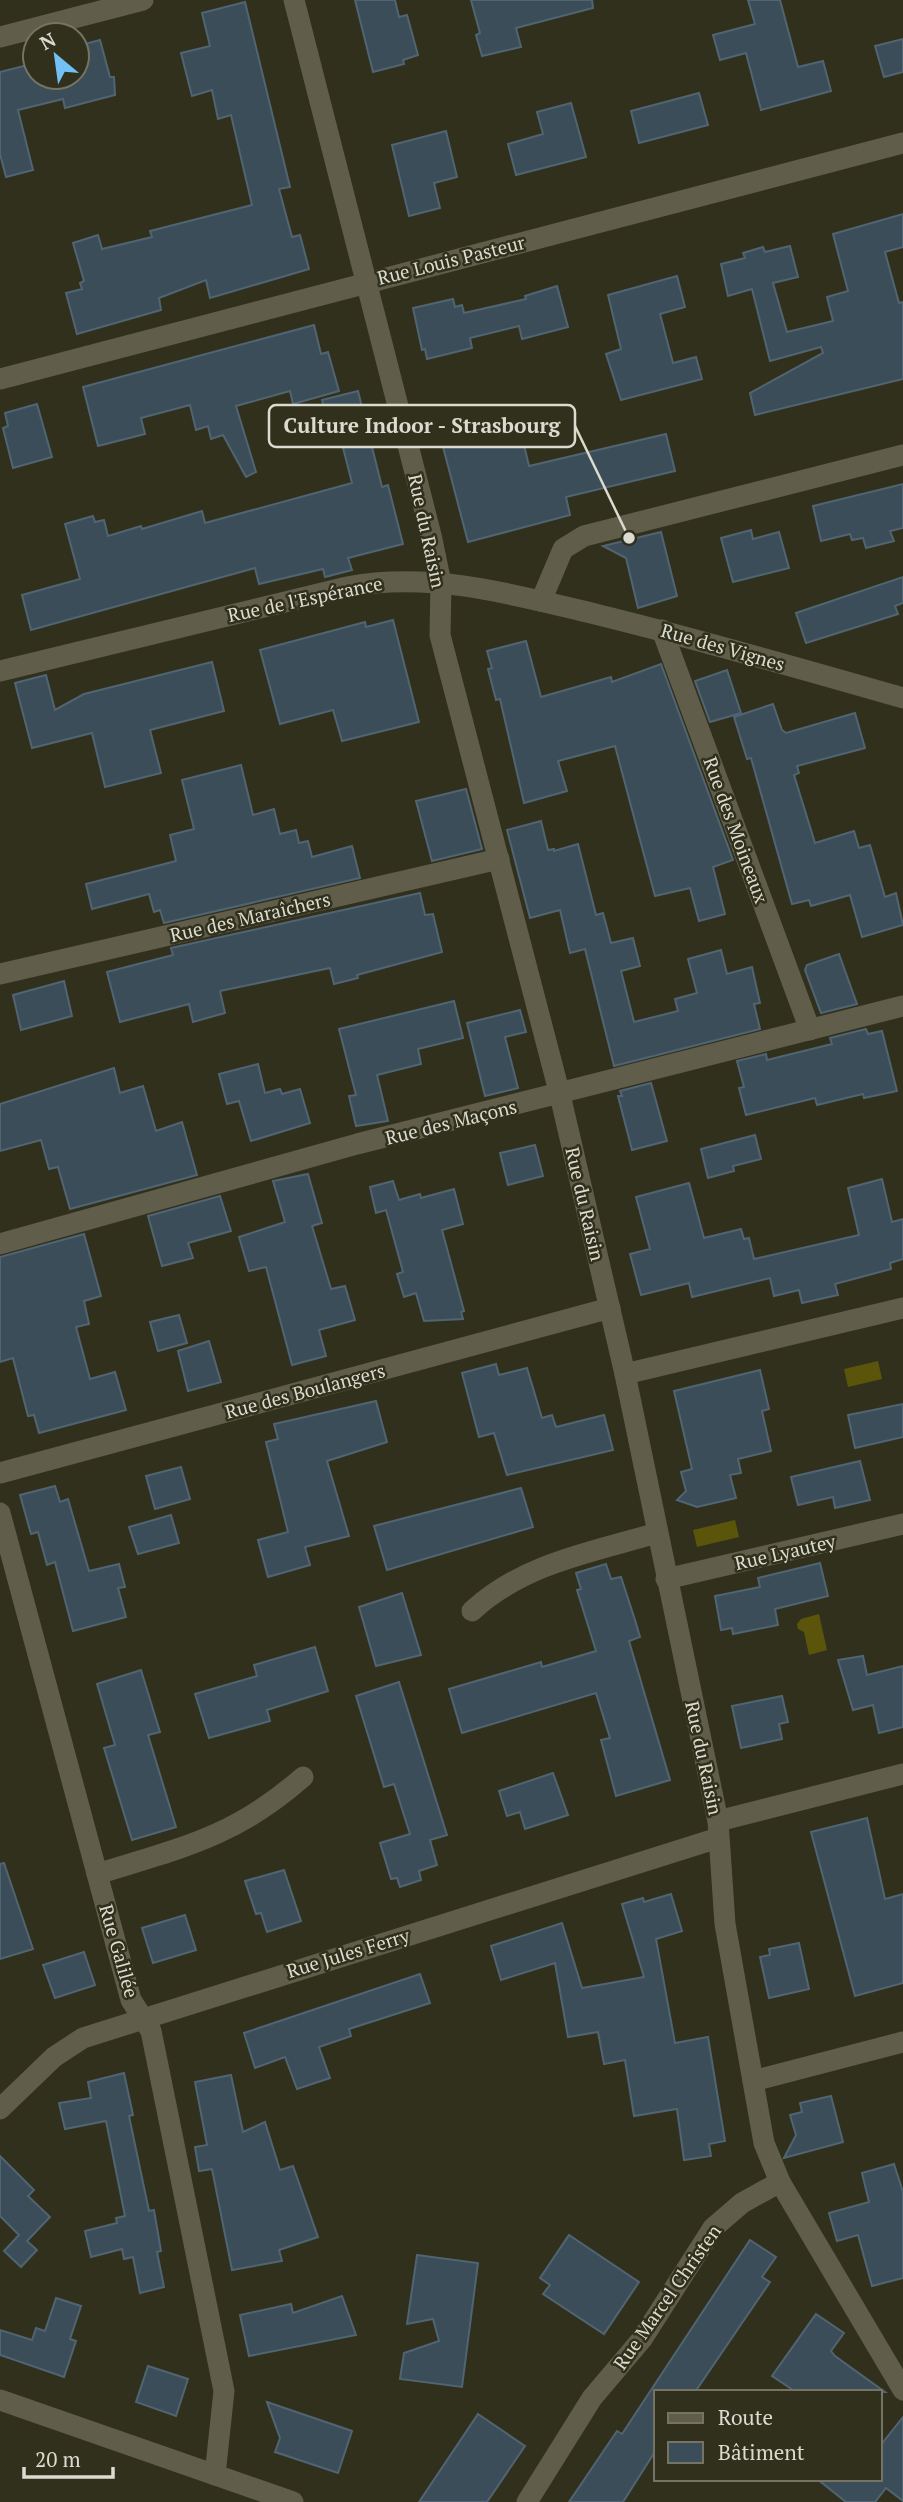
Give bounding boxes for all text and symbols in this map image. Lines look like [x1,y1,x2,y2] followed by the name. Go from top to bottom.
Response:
[21,21,91,91] north arrow
[35,26,60,55] text: N
[374,229,528,290] street label: Rue Louis Pasteur
[269,405,575,447] callout: Culture Indoor - Strasbourg
[284,411,562,439] text: Culture Indoor - Strasbourg
[403,472,452,590] street label: Rue du Raisin
[225,570,385,627] street label: Rue de l'Espérance
[658,617,788,676] street label: Rue des Vignes
[698,753,775,907] street label: Rue des Moineaux
[167,886,333,947] street label: Rue des Maraîchers
[382,1093,519,1150] street label: Rue des Maçons
[560,1145,611,1263] street label: Rue du Raisin
[222,1357,388,1424] street label: Rue des Boulangers
[732,1528,838,1575] street label: Rue Lyautey
[680,1699,729,1817] street label: Rue du Raisin
[94,1901,145,2001] street label: Rue Galilée
[283,1922,413,1983] street label: Rue Jules Ferry
[607,2219,726,2374] street label: Rue Marcel Christen
[654,2390,882,2481] legend
[718,2403,773,2431] text: Route
[24,2436,114,2480] scale bar
[718,2438,805,2466] text: Bâtiment
[35,2445,81,2473] text: 20 m

